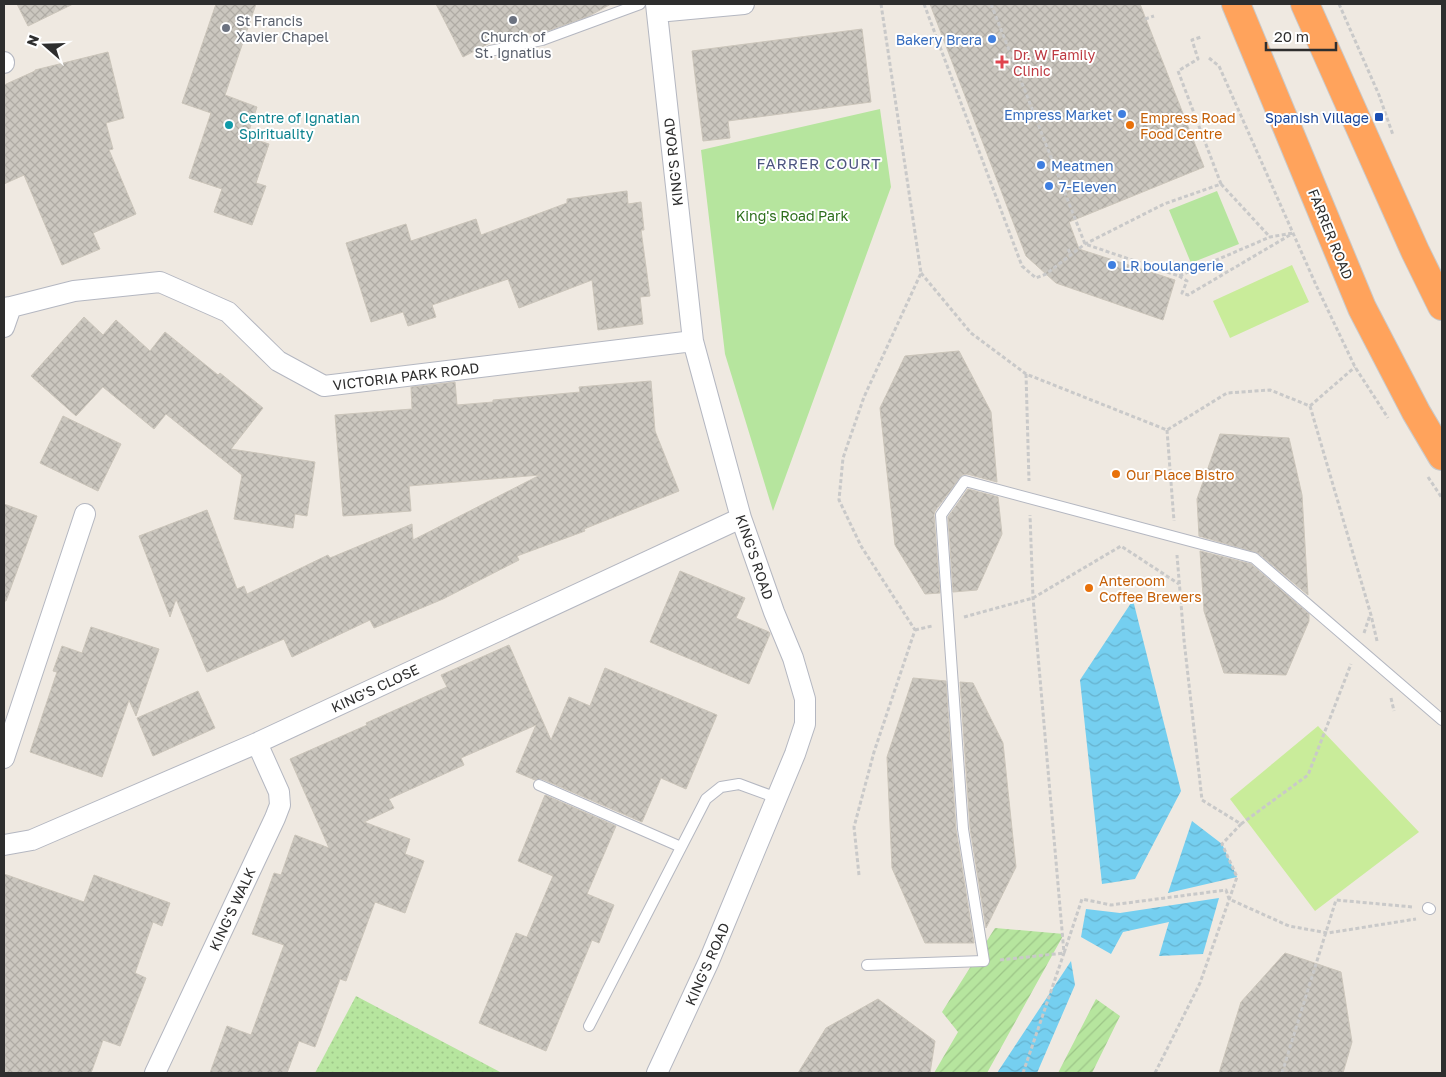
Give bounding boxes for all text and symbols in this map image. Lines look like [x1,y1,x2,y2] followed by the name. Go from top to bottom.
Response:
[236,12,329,45] place label: St Francis Xavier Chapel
[507,14,519,26] marker: Church of St. Ignatius
[20,20,70,70] north arrow
[1266,20,1336,52] scale bar
[220,22,232,34] marker: St Francis Xavier Chapel
[1274,27,1309,45] text: 20 m
[474,28,552,61] place label: Church of St. Ignatius
[896,31,982,48] place label: Bakery Brera
[23,32,42,48] text: N
[986,33,998,45] marker: Bakery Brera
[1013,46,1096,79] place label: Dr. W Family Clinic
[995,55,1009,69] marker: Dr. W Family Clinic
[1004,106,1112,123] place label: Empress Market
[1116,108,1128,120] marker: Empress Market
[239,109,360,142] place label: Centre of Ignatian Spirituality
[1140,109,1236,142] place label: Empress Road Food Centre
[1265,109,1369,126] place label: Spanish Village
[1373,111,1385,123] marker: Spanish Village
[660,117,686,207] street label: KING'S ROAD
[223,119,235,131] marker: Centre of Ignatian Spirituality
[1124,119,1136,131] marker: Empress Road Food Centre
[756,154,882,172] district label: FARRER COURT
[1051,157,1114,174] place label: Meatmen
[1035,159,1047,171] marker: Meatmen
[1059,178,1117,195] place label: 7-Eleven
[1043,180,1055,192] marker: 7-Eleven
[1305,186,1357,282] street label: FARRER ROAD
[736,207,848,224] park label: King's Road Park
[1122,257,1224,274] place label: LR boulangerie
[1106,259,1118,271] marker: LR boulangerie
[332,359,480,393] street label: VICTORIA PARK ROAD
[1126,466,1234,483] place label: Our Place Bistro
[1110,468,1122,480] marker: Our Place Bistro
[732,512,778,602] street label: KING'S ROAD
[1099,572,1202,605] place label: Anteroom Coffee Brewers
[1083,582,1095,594] marker: Anteroom Coffee Brewers
[328,660,422,716] street label: KING'S CLOSE
[205,864,259,953] street label: KING'S WALK
[681,920,733,1008] street label: KING'S ROAD

